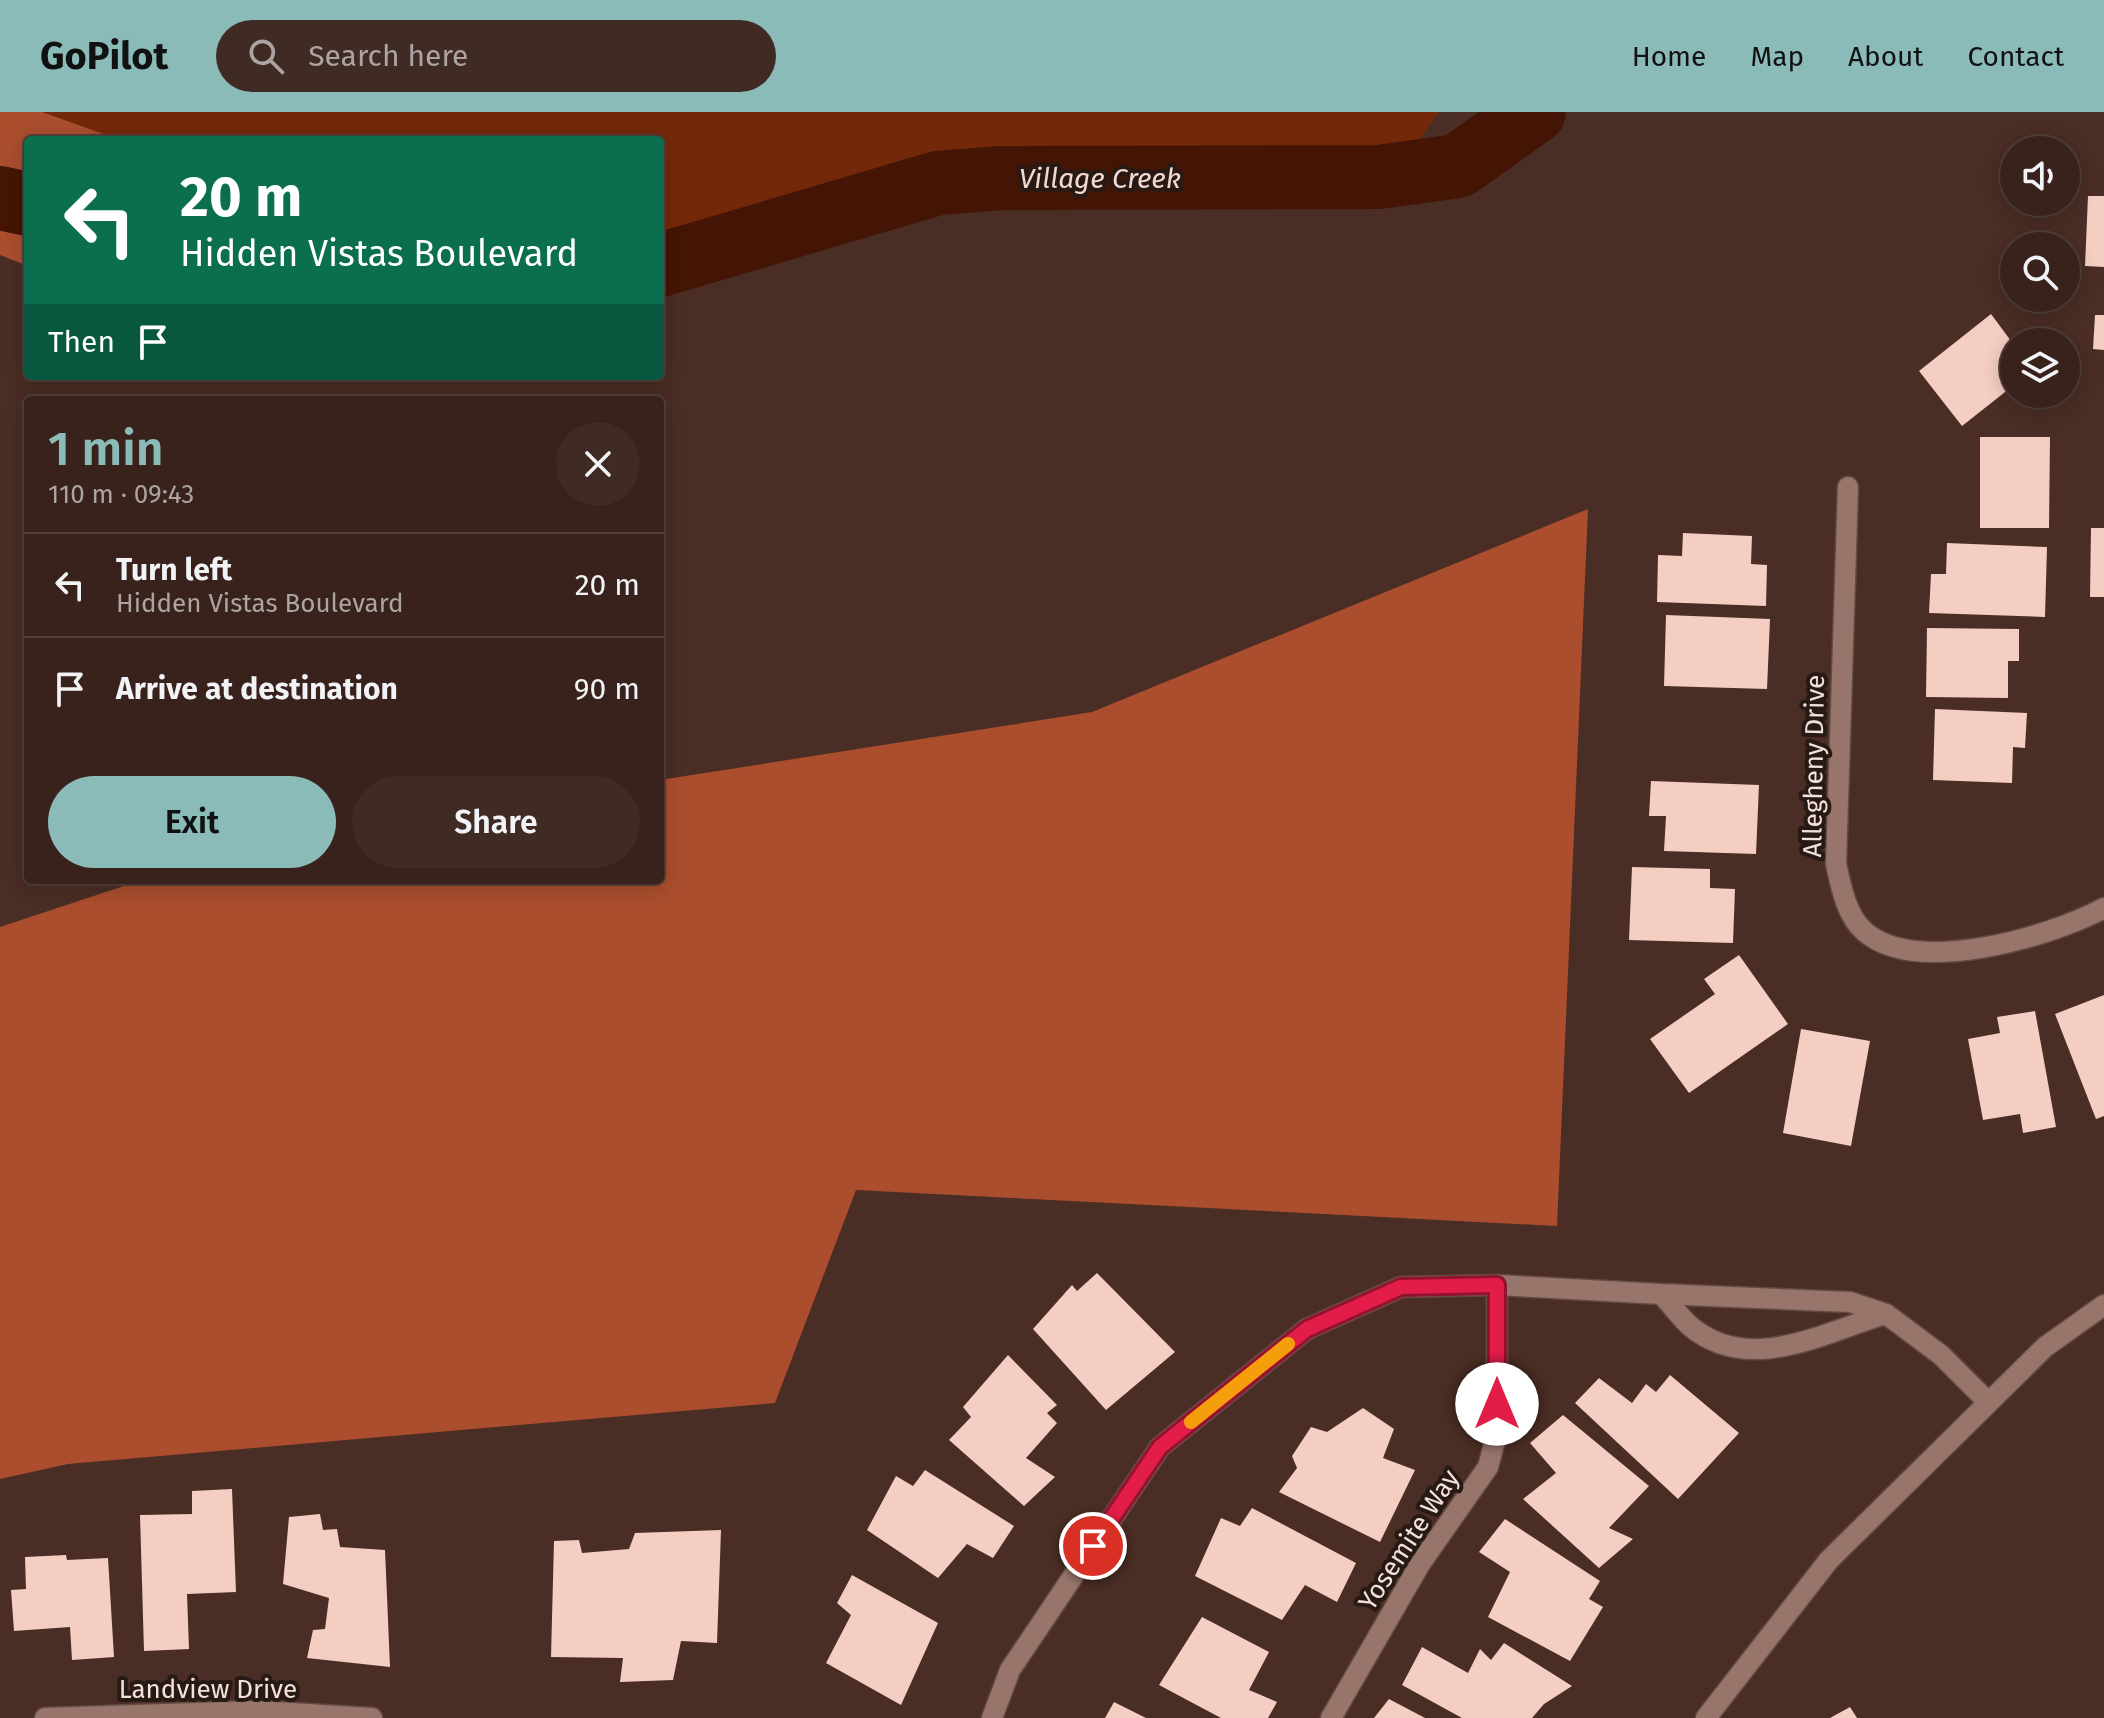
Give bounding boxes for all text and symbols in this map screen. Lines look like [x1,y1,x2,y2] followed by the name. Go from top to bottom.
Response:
[216,20,776,92] search box
[40,33,168,79] text: GoPilot
[244,34,288,78] icon: search
[308,38,468,74] text: Search here
[1632,40,1706,73] text: Home
[1750,40,1804,73] text: Map
[1848,40,1923,73] text: About
[1967,40,2064,73] text: Contact
[2000,136,2080,408] map controls
[2000,136,2080,216] button: sound
[1019,162,1181,195] water label: Village Creek
[180,164,302,231] text: 20 m
[48,168,152,272] icon: left
[180,232,578,276] text: Hidden Vistas Boulevard
[2000,232,2080,312] button: search
[131,320,175,364] icon: arrive
[48,324,115,360] text: Then
[2000,328,2080,408] button: layers
[48,420,164,478] text: 1 min
[556,422,640,506] button: close
[48,479,194,510] text: 110 m · 09:43
[116,552,232,588] text: Turn left
[48,563,92,607] icon: left
[575,567,640,603] text: 20 m
[116,588,403,619] text: Hidden Vistas Boulevard
[48,667,92,711] icon: arrive
[116,671,398,707] text: Arrive at destination
[574,671,640,707] text: 90 m
[1797,674,1831,858] street label: Allegheny Drive
[48,776,336,868] button: Exit
[352,776,640,868] button: Share
[1455,1362,1539,1446] position arrow
[1352,1464,1466,1616] street label: Yosemite Way
[1059,1512,1127,1580] pin
[1071,1524,1115,1568] icon: arrive
[119,1674,297,1705] street label: Landview Drive

